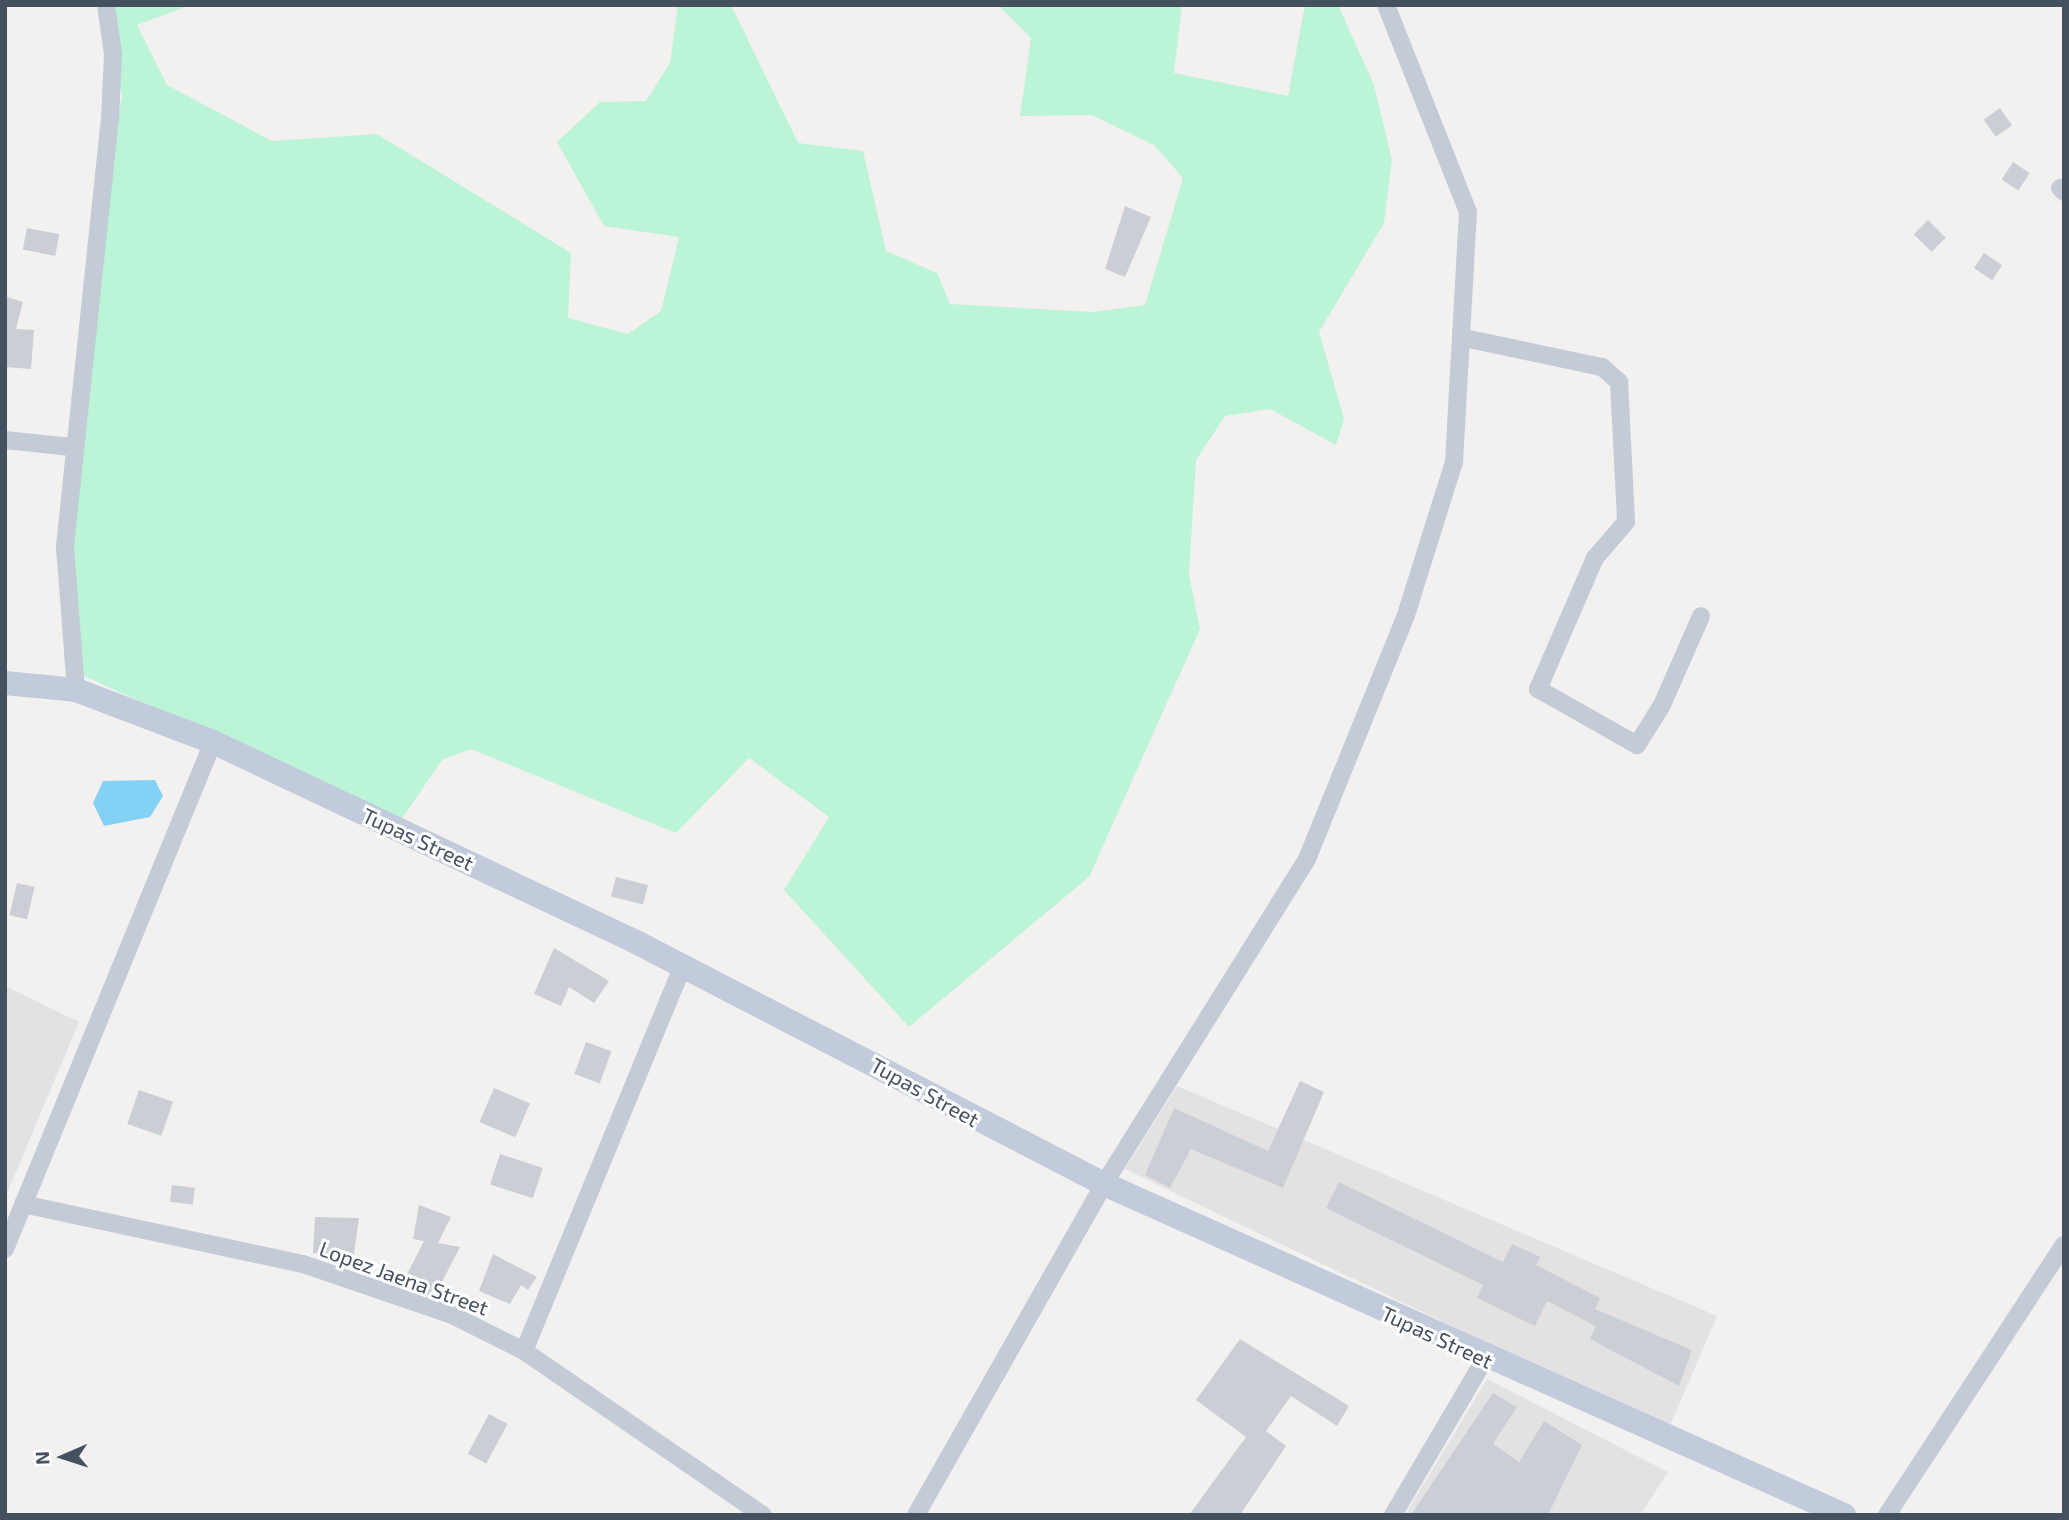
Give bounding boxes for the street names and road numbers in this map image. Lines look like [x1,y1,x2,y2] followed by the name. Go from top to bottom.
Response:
[358,802,478,876] street label: Tupas Street
[867,1052,983,1132] street label: Tupas Street
[316,1236,492,1320] street label: Lopez Jaena Street
[1377,1300,1497,1374] street label: Tupas Street

